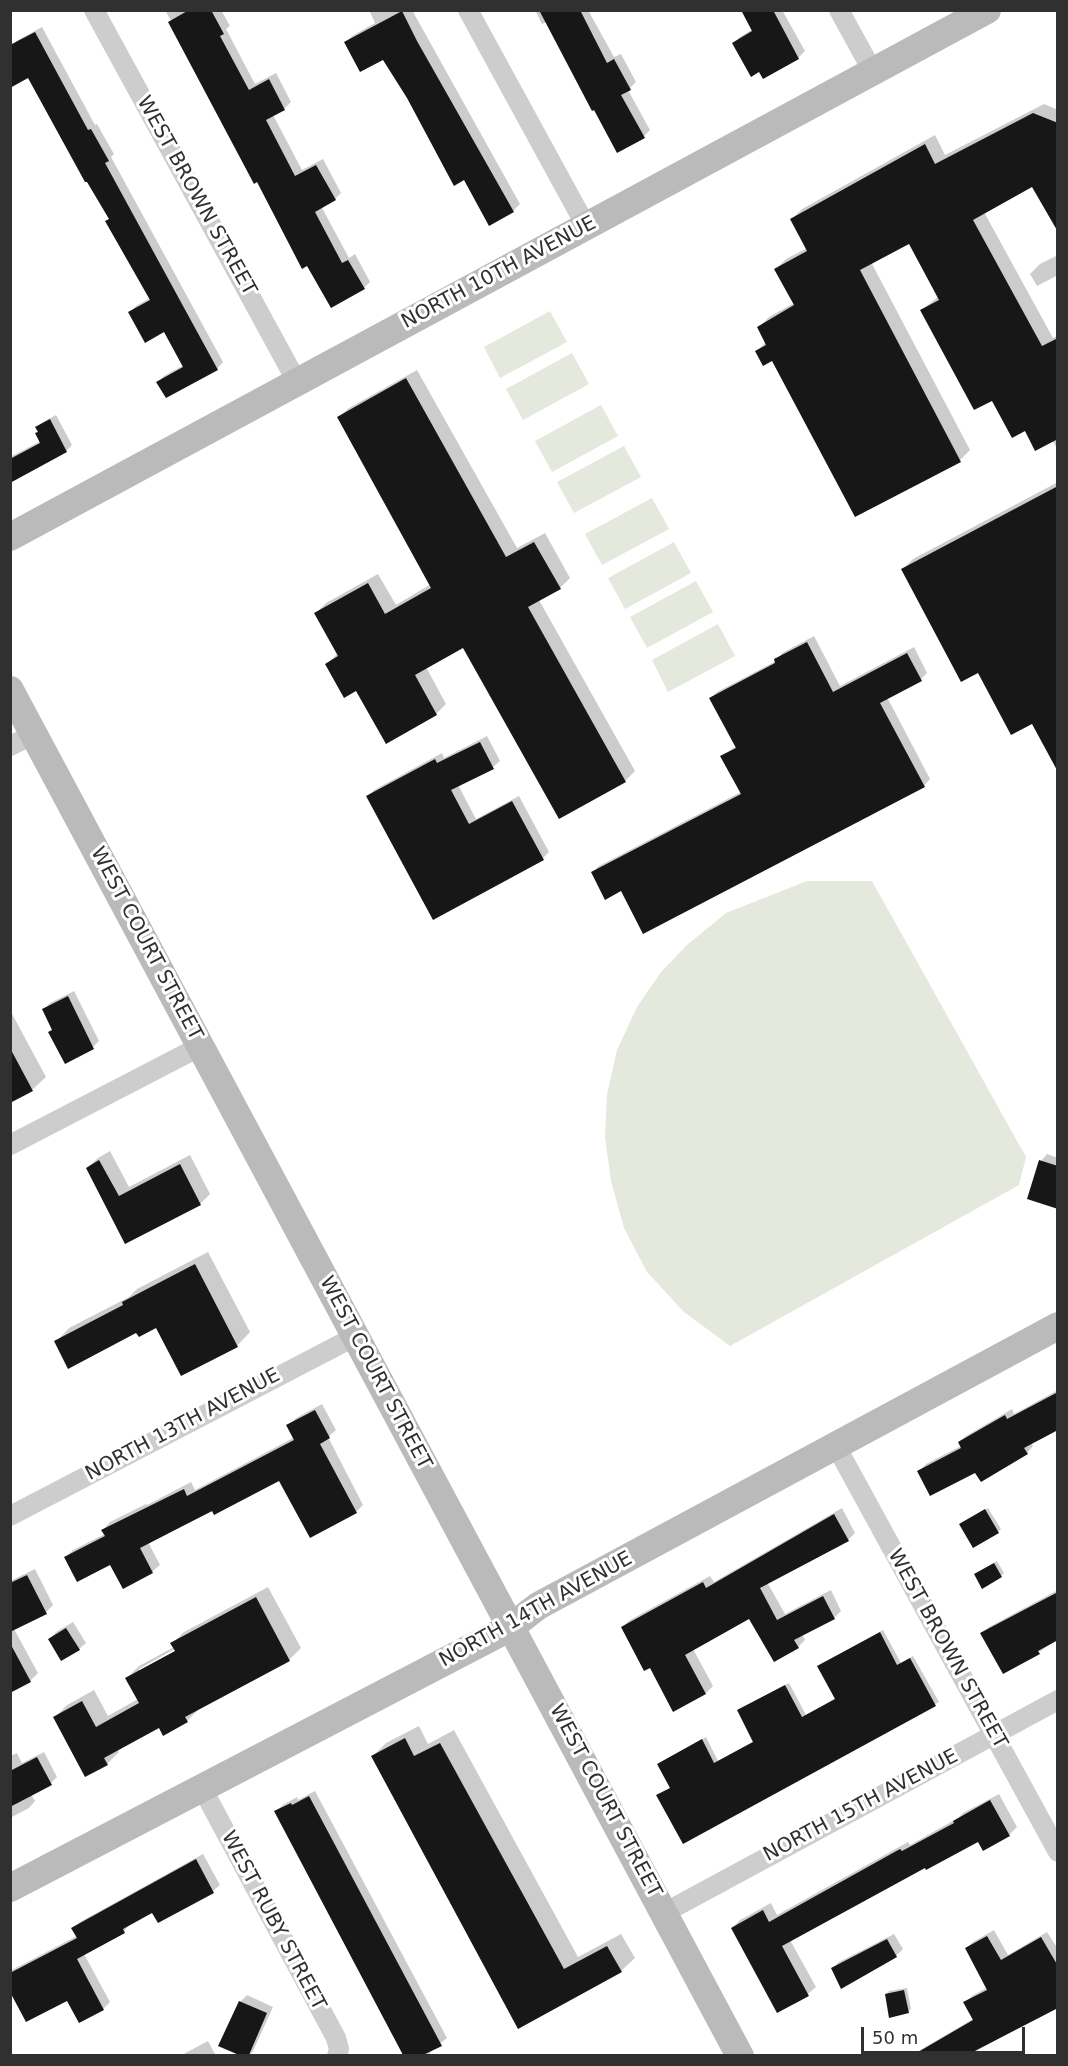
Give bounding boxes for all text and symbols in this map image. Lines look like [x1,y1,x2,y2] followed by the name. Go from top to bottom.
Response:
[131,92,261,300] street label: WEST BROWN STREET
[398,212,600,334] street label: NORTH 10TH AVENUE
[85,843,207,1045] street label: WEST COURT STREET
[314,1272,436,1474] street label: WEST COURT STREET
[82,1364,284,1486] street label: NORTH 13TH AVENUE
[882,1545,1012,1753] street label: WEST BROWN STREET
[435,1547,637,1673] street label: NORTH 14TH AVENUE
[544,1700,666,1902] street label: WEST COURT STREET
[760,1745,962,1867] street label: NORTH 15TH AVENUE
[216,1827,330,2015] street label: WEST RUBY STREET
[864,2015,1028,2053] scale bar
[872,2027,918,2048] text: 50 m

